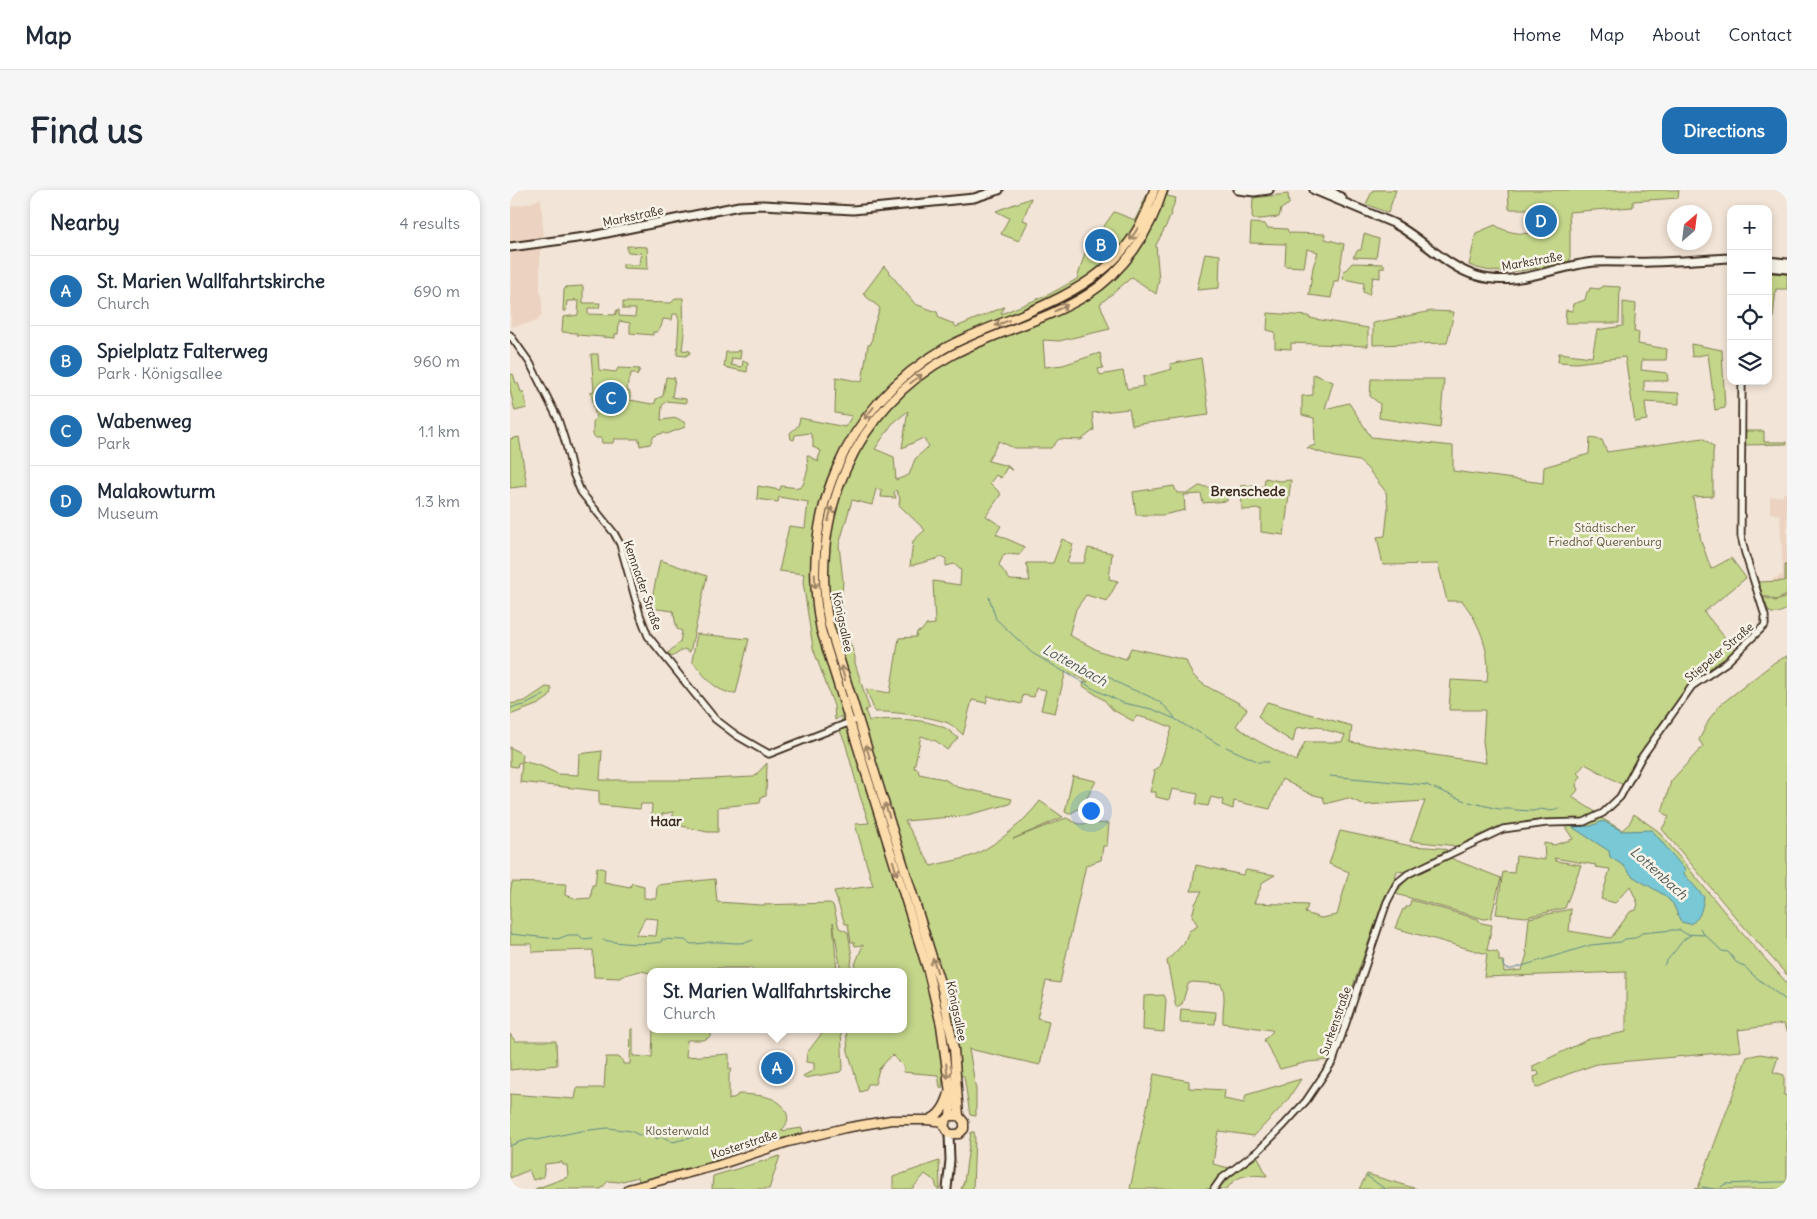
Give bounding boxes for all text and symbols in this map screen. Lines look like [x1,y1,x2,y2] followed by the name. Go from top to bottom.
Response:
[25,20,72,50] text: Map
[1513,23,1561,46] text: Home
[1589,23,1624,46] text: Map
[1652,23,1700,46] text: About
[1728,23,1792,46] text: Contact
[1662,107,1787,154] button: Directions
[30,108,143,152] text: Find us
[601,202,665,230] street label: Markstraße
[1525,202,1557,240] pin: D
[1667,205,1712,250] north arrow
[1727,205,1772,385] map controls
[1727,205,1772,250] button: +
[50,209,120,236] text: Nearby
[399,213,460,233] text: 4 results
[1085,226,1117,264] pin: B
[1128,227,1138,241] one-way arrow
[1500,248,1564,274] street label: Markstraße
[1727,250,1772,295] button: −
[97,269,325,293] text: St. Marien Wallfahrtskirche
[61,281,71,301] text: A
[413,281,460,301] text: 690 m
[97,293,150,313] text: Church
[1727,295,1772,340] button: locate
[1053,302,1068,312] one-way arrow
[994,319,1010,328] one-way arrow
[97,339,268,363] text: Spielplatz Falterweg
[1727,340,1772,385] button: layers
[61,351,71,371] text: B
[413,351,460,371] text: 960 m
[97,363,223,383] text: Park · Königsallee
[909,374,923,384] one-way arrow
[595,379,627,417] pin: C
[864,406,875,419] one-way arrow
[97,409,192,433] text: Wabenweg
[61,421,71,441] text: C
[419,421,460,441] text: 1.1 km
[97,433,130,453] text: Park
[97,479,215,503] text: Malakowturm
[1211,482,1286,500] district label: Brenschede
[60,491,72,511] text: D
[415,491,460,511] text: 1.3 km
[97,503,159,523] text: Museum
[826,506,835,522] one-way arrow
[1548,520,1662,549] park label: Städtischer Friedhof Querenburg
[621,538,665,632] street label: Kemnader Straße
[810,573,819,589] one-way arrow
[829,591,857,653] street label: Königsallee
[1682,619,1756,685] street label: Stiepeler Straße
[1040,640,1111,691] water label: Lottenbach
[838,665,848,681] one-way arrow
[863,744,873,760] one-way arrow
[1078,798,1104,824] your location
[881,802,891,818] one-way arrow
[650,812,682,830] district label: Haar
[1627,843,1692,904] water label: Lottenbach
[891,860,901,876] one-way arrow
[930,957,940,973] one-way arrow
[647,968,907,1033] popup
[663,979,891,1003] text: St. Marien Wallfahrtskirche
[943,980,971,1042] street label: Königsallee
[1316,984,1354,1058] street label: Surkenstraße
[663,1003,716,1023] text: Church
[761,1049,793,1087] pin: A
[942,1063,952,1079] one-way arrow
[645,1123,709,1138] park label: Klosterwald
[709,1126,779,1162] street label: Kosterstraße

